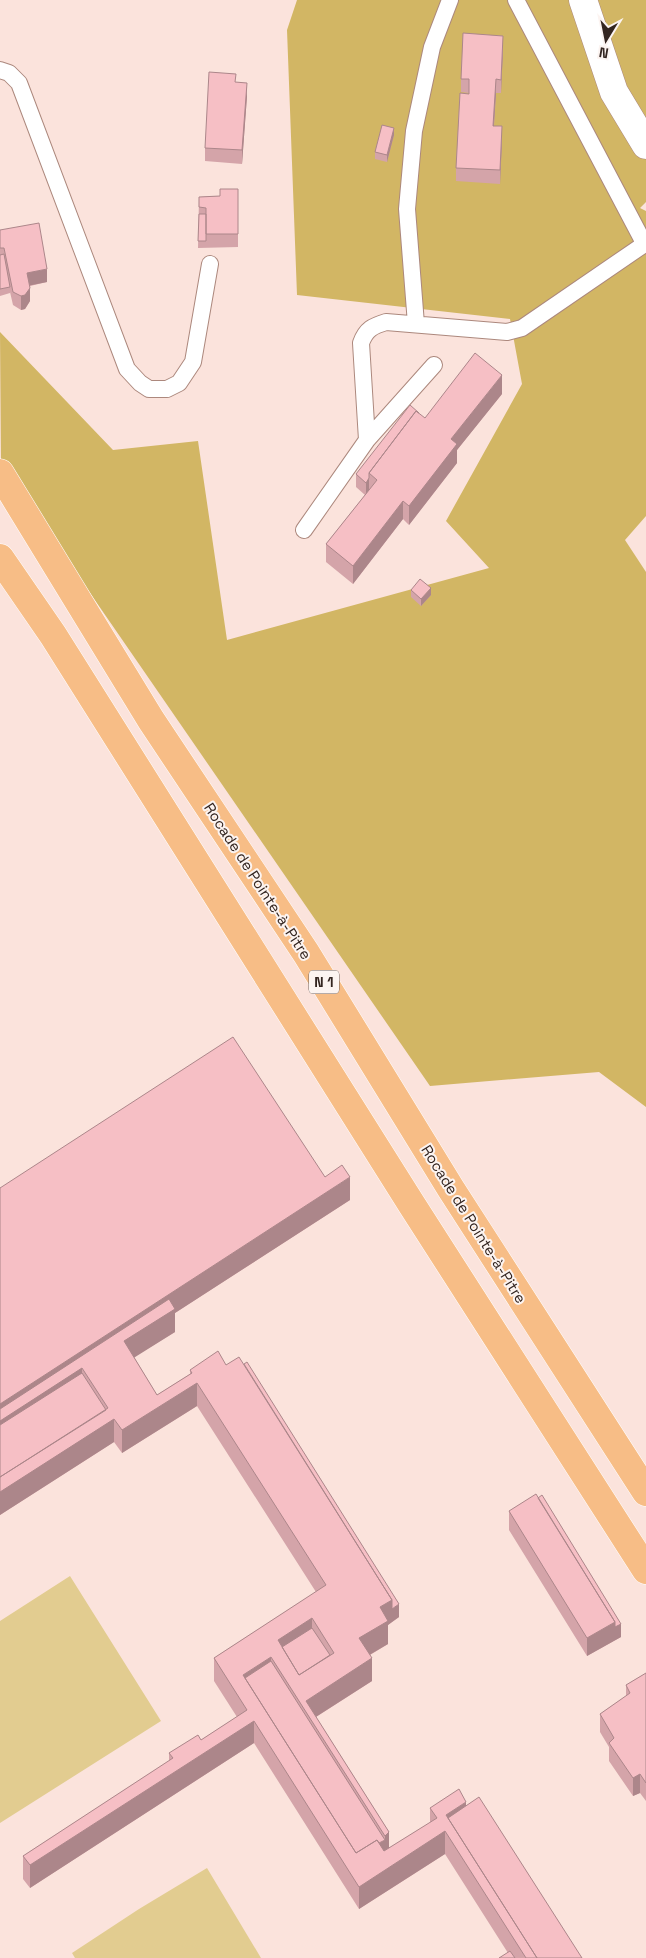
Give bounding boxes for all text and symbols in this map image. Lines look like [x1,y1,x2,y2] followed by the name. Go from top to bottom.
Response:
[581,15,631,65] north arrow
[598,43,610,62] text: N
[200,799,316,963] street label: Rocade de Pointe-à-Pitre
[309,970,339,994] road number: N 1
[417,1141,531,1307] street label: Rocade de Pointe-à-Pitre

